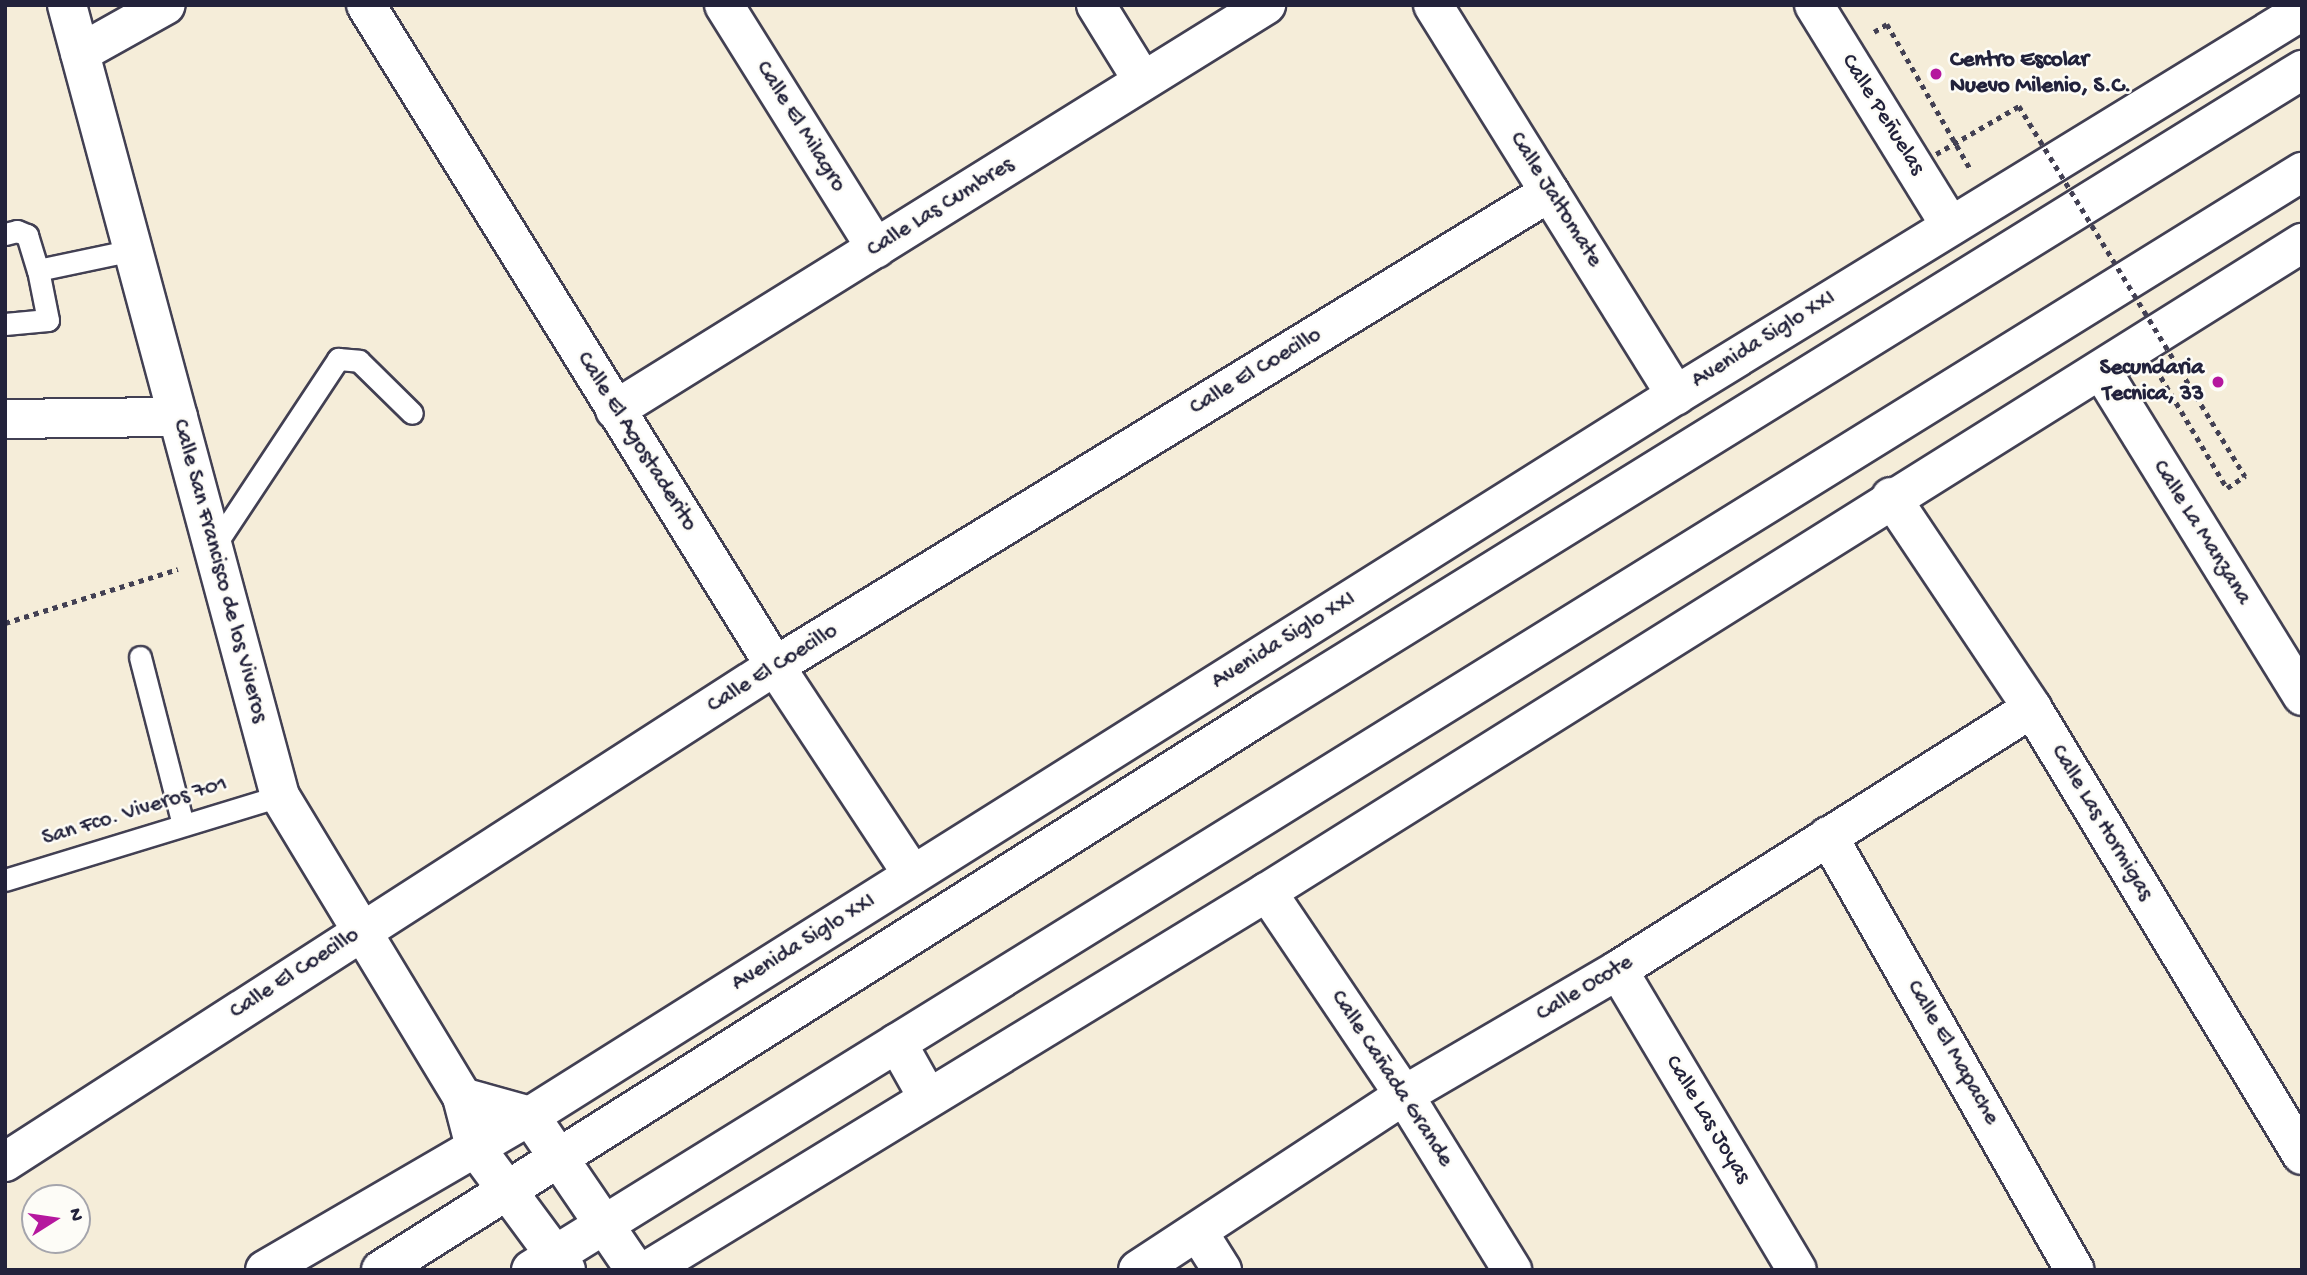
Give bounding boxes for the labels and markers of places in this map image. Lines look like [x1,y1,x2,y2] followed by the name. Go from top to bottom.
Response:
[1950,47,2131,101] place label: Centro Escolar Nuevo Milenio, S.C.
[1928,66,1944,82] marker: Centro Escolar Nuevo Milenio, S.C.
[2100,355,2204,409] place label: Secundaria Tecnica, 33
[2210,374,2226,390] marker: Secundaria Tecnica, 33

